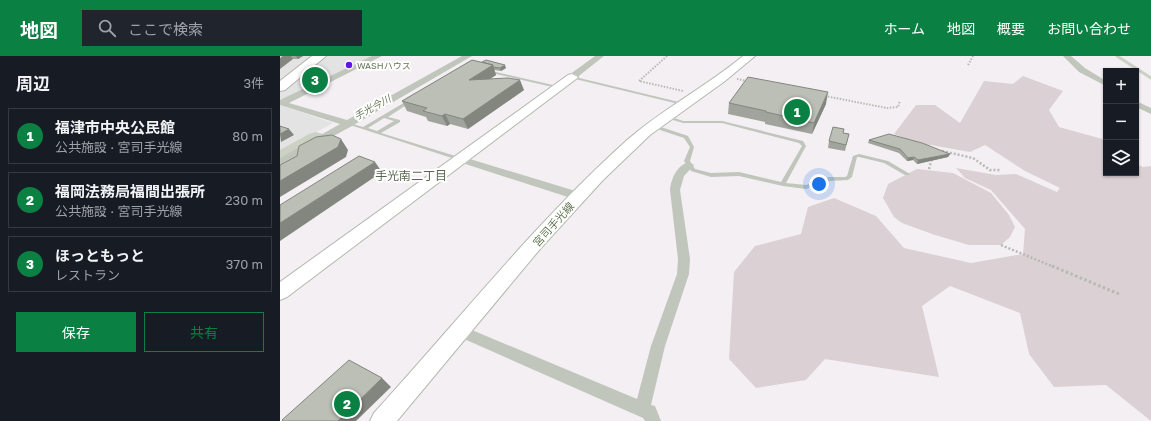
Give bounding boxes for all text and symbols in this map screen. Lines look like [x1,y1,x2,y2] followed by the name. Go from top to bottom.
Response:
[82,10,362,46] search box
[96,17,118,39] icon: search
[20,18,58,41] text: 地図
[128,20,203,38] text: ここで検索
[883,20,925,37] text: ホーム
[947,20,975,37] text: 地図
[997,20,1025,37] text: 概要
[1047,20,1131,37] text: お問い合わせ
[344,60,354,70] marker: WASHハウス
[357,60,411,71] place label: WASHハウス
[302,65,328,95] pin: 3
[1103,68,1139,176] map controls
[1103,68,1139,104] button: +
[16,73,50,94] text: 周辺
[243,75,264,91] text: 3件
[352,92,393,122] water label: 手光今川
[784,97,810,127] pin: 1
[1103,104,1139,140] button: −
[55,118,175,136] text: 福津市中央公民館
[27,128,33,144] text: 1
[232,128,263,144] text: 80 m
[55,139,182,155] text: 公共施設 · 宮司手光線
[1103,140,1139,176] button: layers
[375,168,447,183] district label: 手光南二丁目
[809,174,829,194] your location
[55,182,205,200] text: 福岡法務局福間出張所
[26,192,34,208] text: 2
[225,192,263,208] text: 230 m
[530,199,576,249] street label: 宮司手光線
[55,203,182,219] text: 公共施設 · 宮司手光線
[55,246,145,264] text: ほっともっと
[26,256,34,272] text: 3
[226,256,263,272] text: 370 m
[55,267,120,283] text: レストラン
[16,312,136,352] button: 保存
[144,312,264,352] button: 共有
[334,389,360,419] pin: 2

